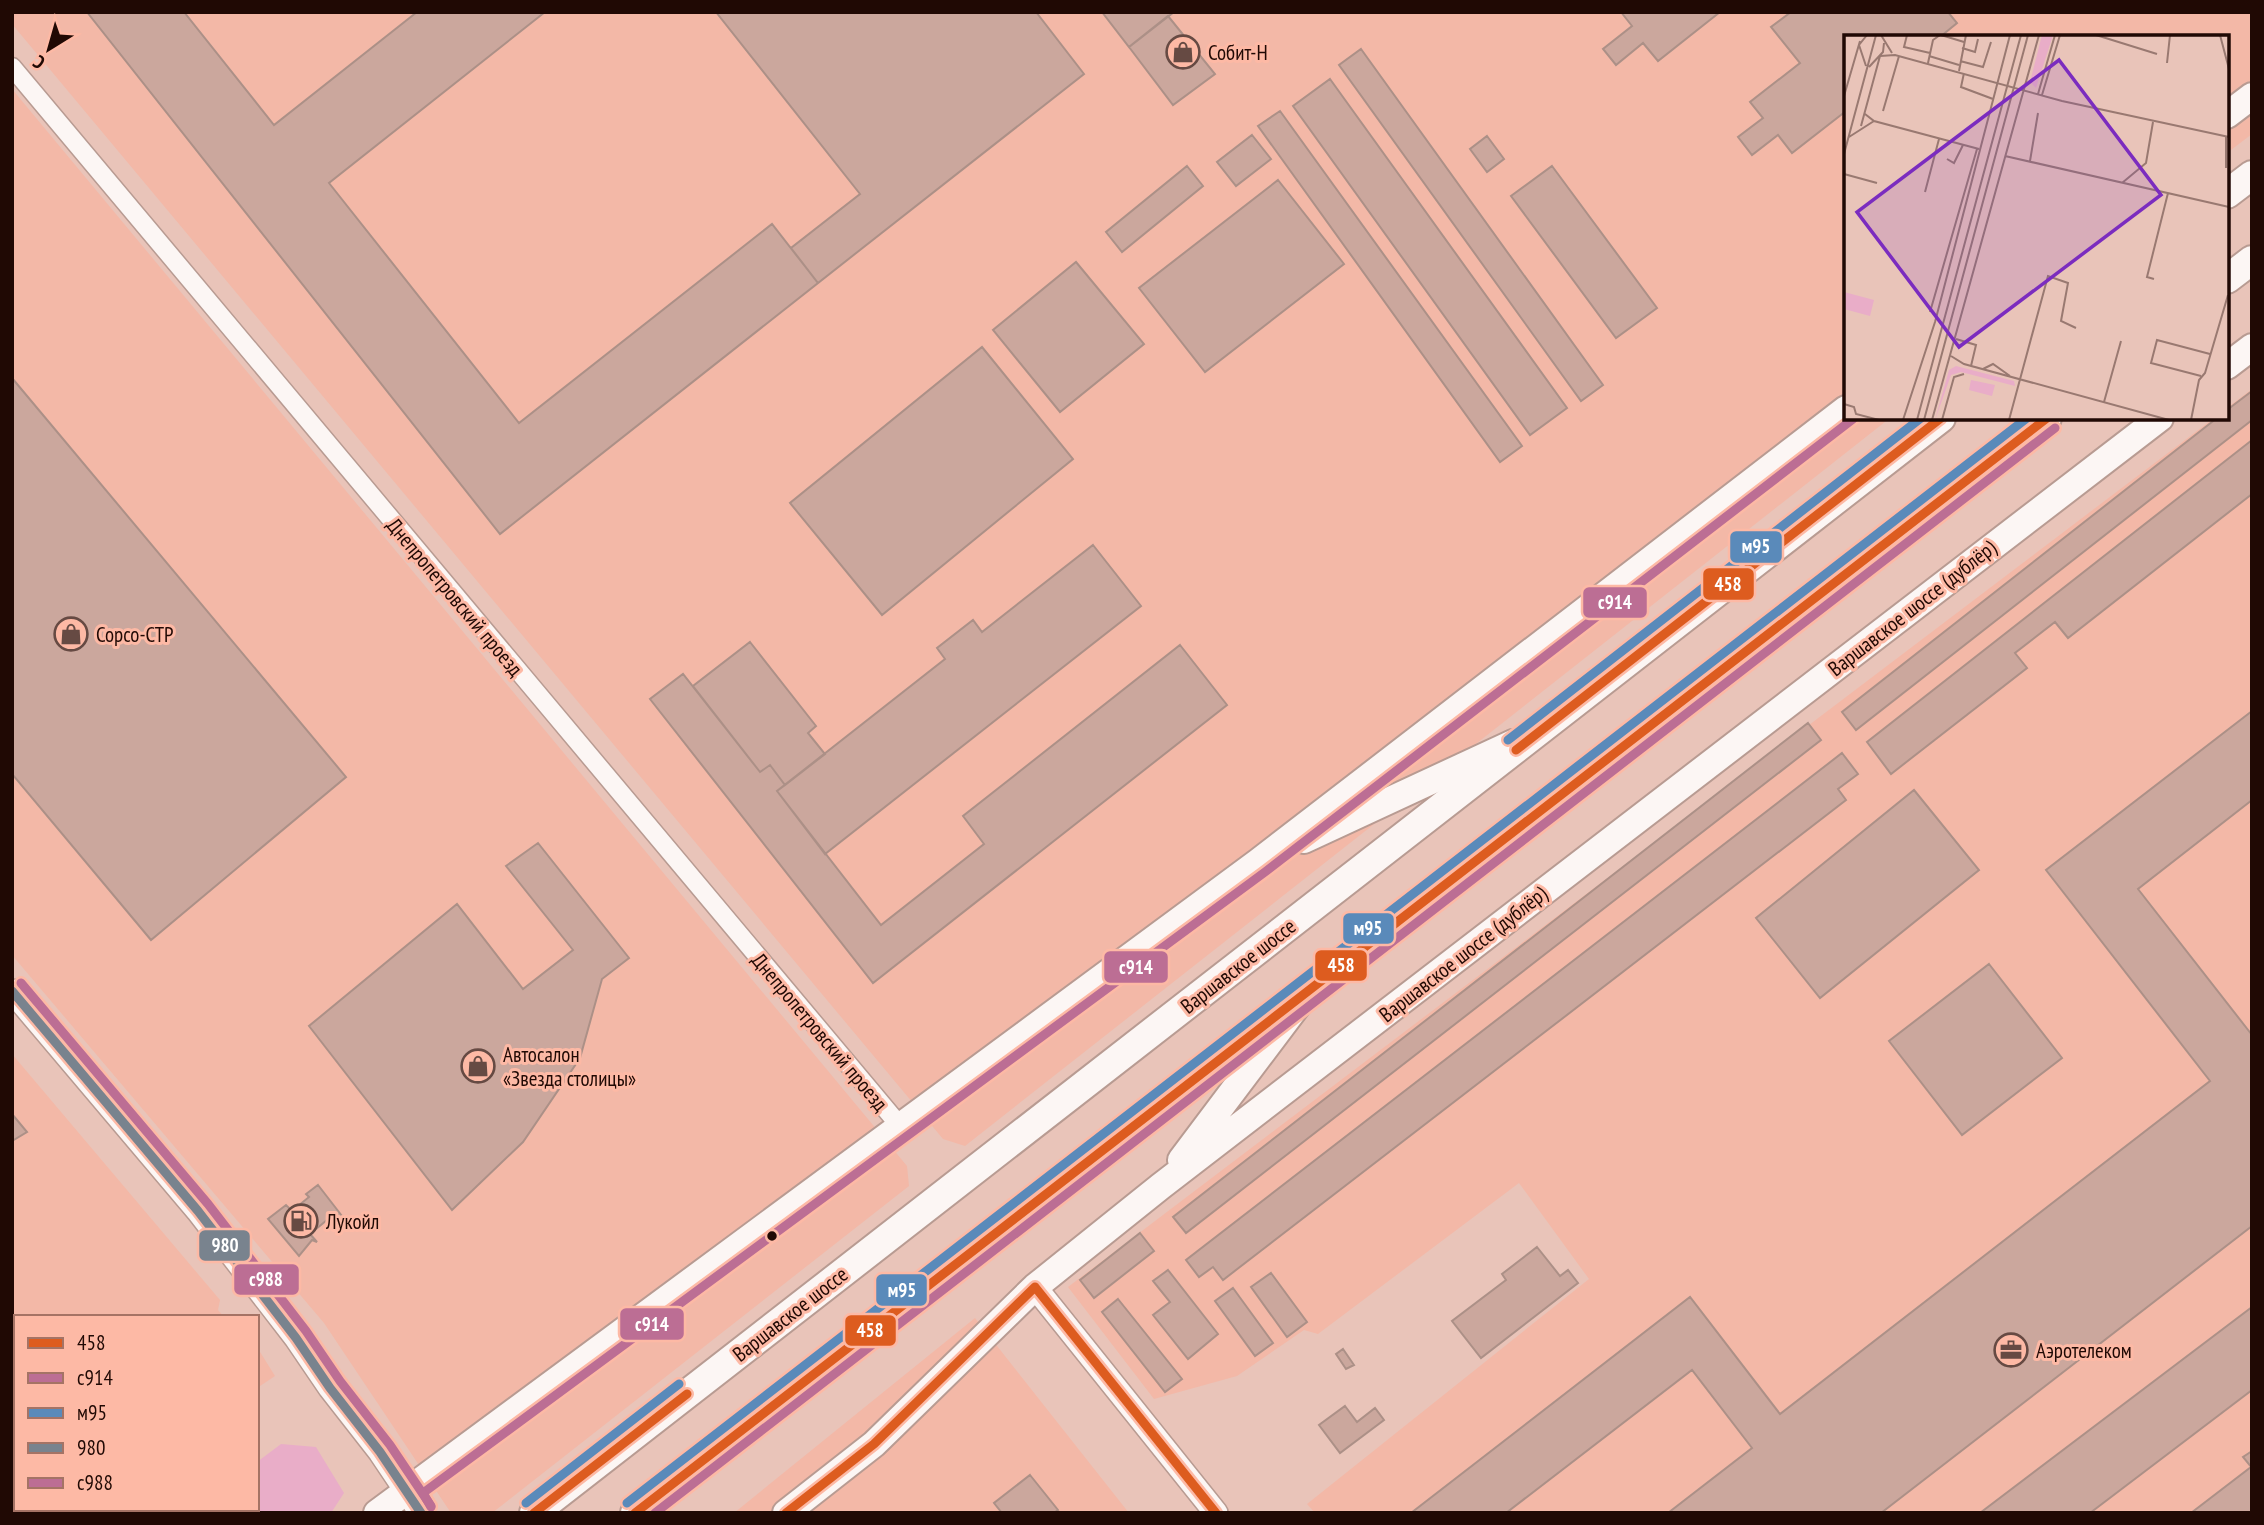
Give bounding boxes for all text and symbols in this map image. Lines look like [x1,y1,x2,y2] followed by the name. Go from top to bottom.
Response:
[14,14,84,84] north arrow
[1164,33,1202,71] shop icon: Собит-Н
[1844,35,2229,420] inset map
[1208,39,1268,66] place label: Собит-Н
[28,50,49,75] text: С
[381,512,529,682] street label: Днепропетровский проезд
[1729,530,1783,564] line badge: м95
[1742,534,1770,558] text: м95
[1823,534,2001,682] street label: Варшавское шоссе (дублёр)
[1702,567,1755,601] line badge: 458
[1714,572,1742,596] text: 458
[1582,586,1648,619] line badge: с914
[1598,590,1632,614] text: с914
[52,615,90,653] shop icon: Сорсо-СТР
[96,621,174,648] place label: Сорсо-СТР
[1374,880,1552,1028] street label: Варшавское шоссе (дублёр)
[1342,912,1395,945] line badge: м95
[1175,913,1301,1019] street label: Варшавское шоссе
[1354,916,1382,940] text: м95
[746,947,894,1117] street label: Днепропетровский проезд
[1314,949,1368,982] line badge: 458
[1103,950,1169,984] line badge: с914
[1327,953,1355,977] text: 458
[1119,955,1153,979] text: с914
[503,1041,636,1092] place label: Автосалон «Звезда столицы»
[459,1047,497,1085] shop icon: Автосалон «Звезда столицы»
[282,1202,320,1240] fuel station icon: Лукойл
[325,1208,379,1235] place label: Лукойл
[198,1229,251,1262] line badge: 980
[765,1229,779,1243] unlabelled marker
[211,1233,239,1257] text: 980
[727,1261,853,1367] street label: Варшавское шоссе
[233,1263,300,1296] line badge: с988
[249,1267,283,1291] text: с988
[875,1273,928,1307] line badge: м95
[888,1278,916,1302] text: м95
[619,1307,685,1341] line badge: с914
[635,1312,669,1336] text: с914
[844,1314,897,1347] line badge: 458
[14,1315,259,1511] legend
[856,1318,884,1342] text: 458
[77,1329,105,1356] text: 458
[1992,1331,2030,1369] office icon: Аэротелеком
[2036,1337,2132,1364] place label: Аэротелеком
[77,1364,113,1391] text: с914
[77,1399,107,1426] text: м95
[77,1434,105,1461] text: 980
[77,1469,113,1496] text: с988

